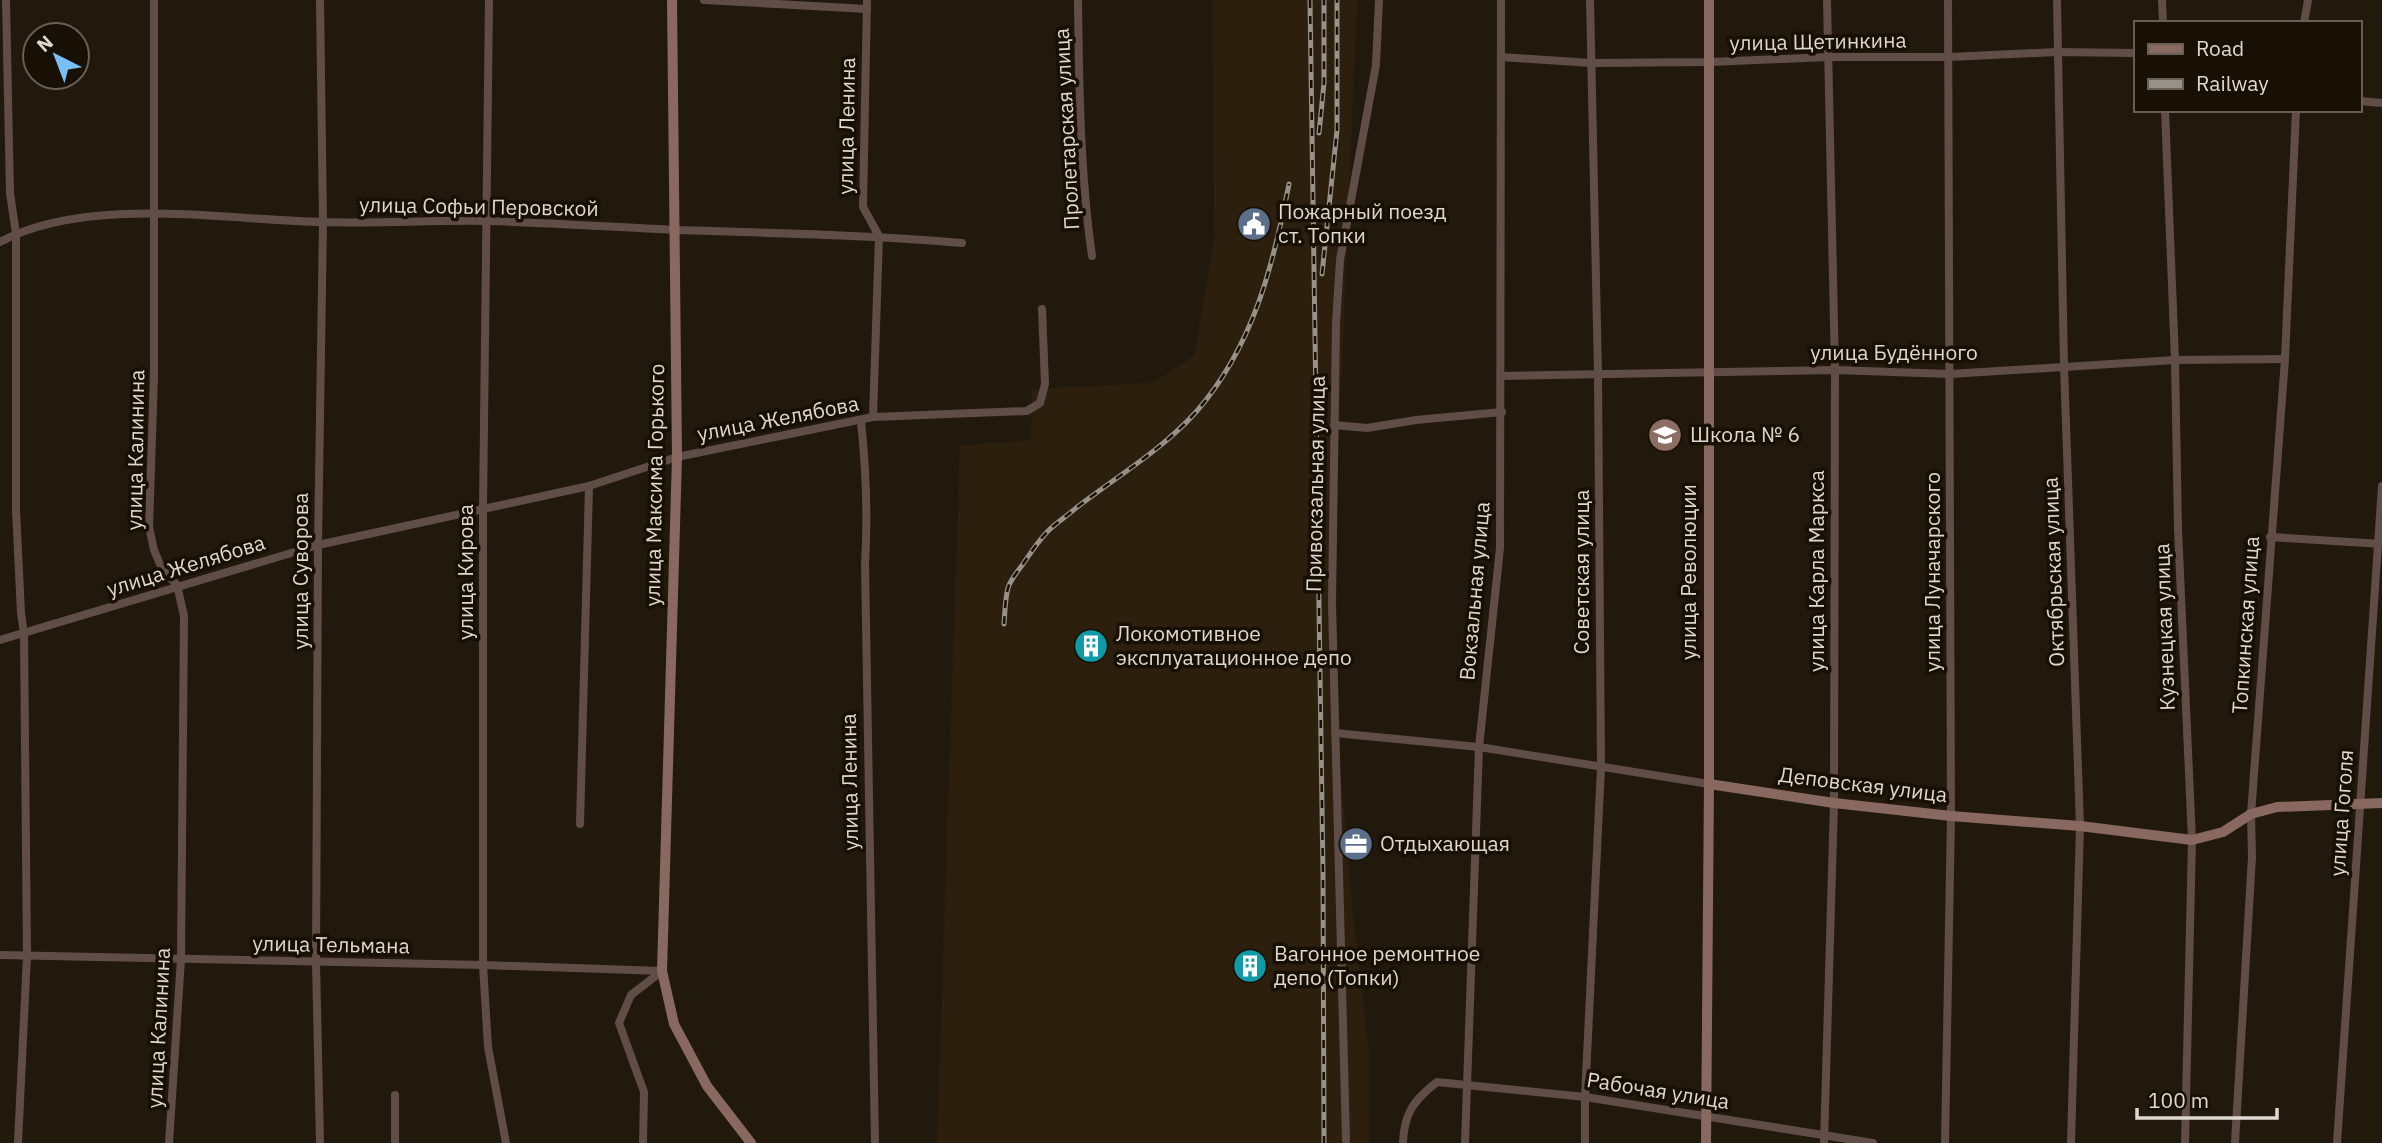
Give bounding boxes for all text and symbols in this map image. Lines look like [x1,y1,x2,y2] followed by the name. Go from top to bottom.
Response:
[21,21,91,91] north arrow
[2134,21,2361,112] legend
[1729,25,1907,57] street label: улица Щетинкина
[1047,27,1085,231] street label: Пролетарская улица
[31,30,58,57] text: N
[2196,34,2244,62] text: Road
[831,57,861,195] street label: улица Ленина
[2196,69,2269,97] text: Railway
[359,190,599,222] street label: улица Софьи Перовской
[1278,197,1447,249] place label: Пожарный поезд ст. Топки
[1235,205,1273,243] public building icon: Пожарный поезд ст. Топки
[1810,338,1978,366] street label: улица Будённого
[638,363,670,607] street label: улица Максима Горького
[120,369,150,531] street label: улица Калинина
[1299,376,1331,592] street label: Привокзальная улица
[695,389,861,447] street label: улица Желябова
[1646,416,1684,454] school or university icon: Школа № 6
[1690,420,1800,448] place label: Школа № 6
[1802,470,1830,672] street label: улица Карла Маркса
[1918,472,1946,672] street label: улица Луначарского
[2036,477,2070,667] street label: Октябрьская улица
[1674,484,1702,660] street label: улица Революции
[1567,490,1595,654] street label: Советская улица
[286,493,314,649] street label: улица Суворова
[1452,500,1496,681] street label: Вокзальная улица
[451,504,479,640] street label: улица Кирова
[103,528,268,602] street label: улица Желябова
[2225,535,2265,715] street label: Топкинская улица
[2147,543,2181,711] street label: Кузнецкая улица
[1116,619,1352,671] place label: Локомотивное эксплуатационное депо
[1072,627,1110,665] building icon: Локомотивное эксплуатационное депо
[834,713,864,851] street label: улица Ленина
[2323,749,2359,877] street label: улица Гоголя
[1777,760,1949,808] street label: Деповская улица
[1337,825,1375,863] office icon: Отдыхающая
[1380,829,1510,857] place label: Отдыхающая
[252,929,410,959] street label: улица Тельмана
[1274,939,1480,991] place label: Вагонное ремонтное депо (Топки)
[140,947,176,1109] street label: улица Калинина
[1231,947,1269,985] building icon: Вагонное ремонтное депо (Топки)
[1585,1065,1732,1115] street label: Рабочая улица
[2137,1076,2277,1120] scale bar
[2148,1086,2209,1114] text: 100 m

